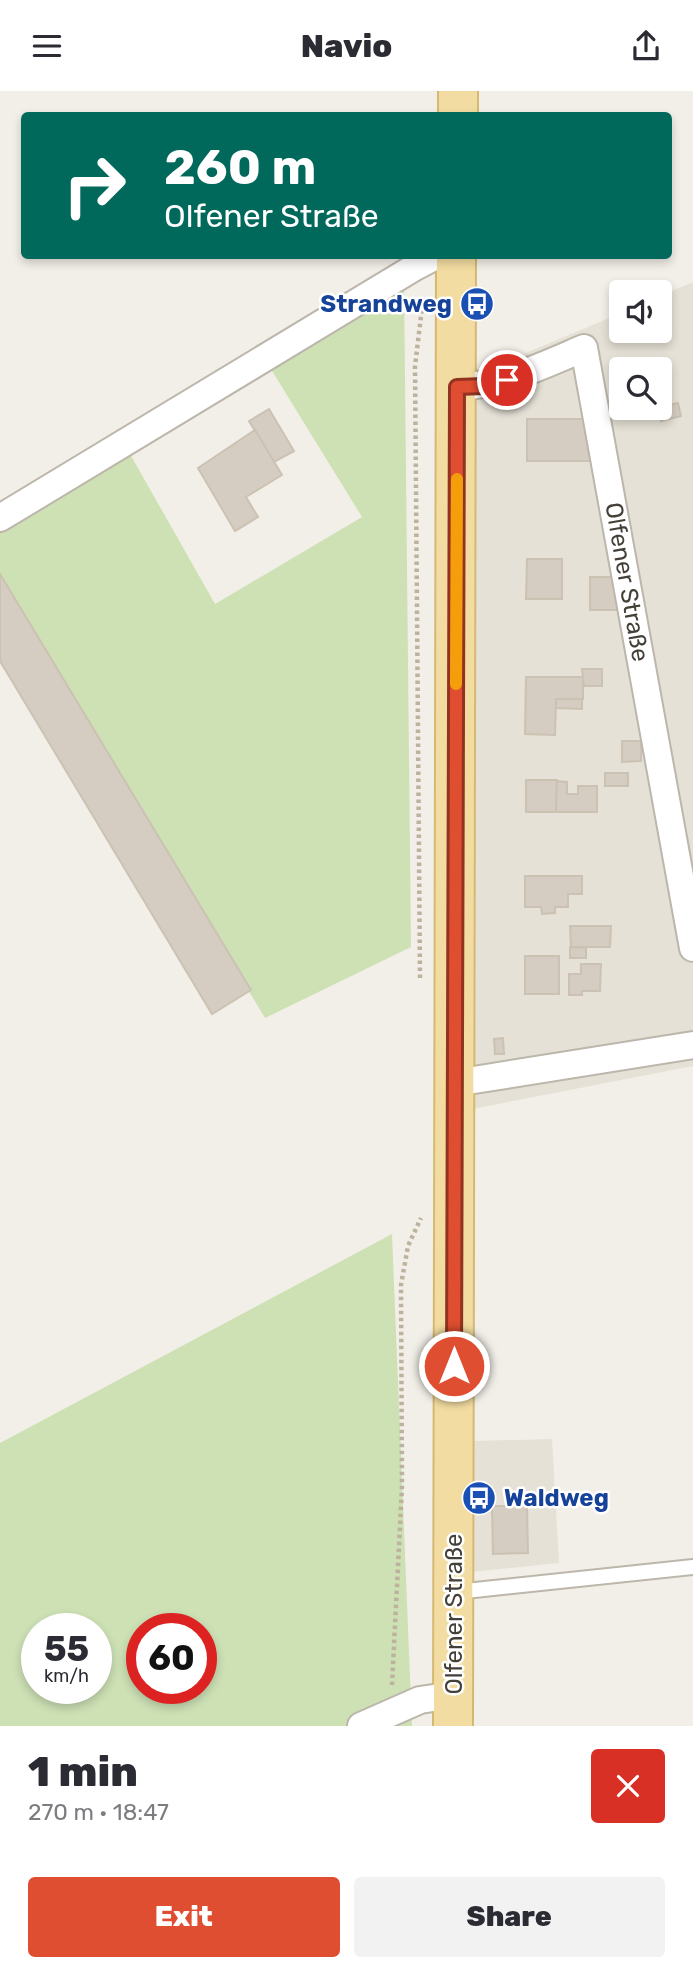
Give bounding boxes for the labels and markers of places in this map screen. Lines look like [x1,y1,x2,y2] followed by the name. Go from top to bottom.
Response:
[458,285,496,323] bus stop icon: Strandweg
[320,290,452,318] place label: Strandweg
[477,350,537,410] pin
[460,1479,498,1517] bus stop icon: Waldweg
[504,1484,609,1512] place label: Waldweg

